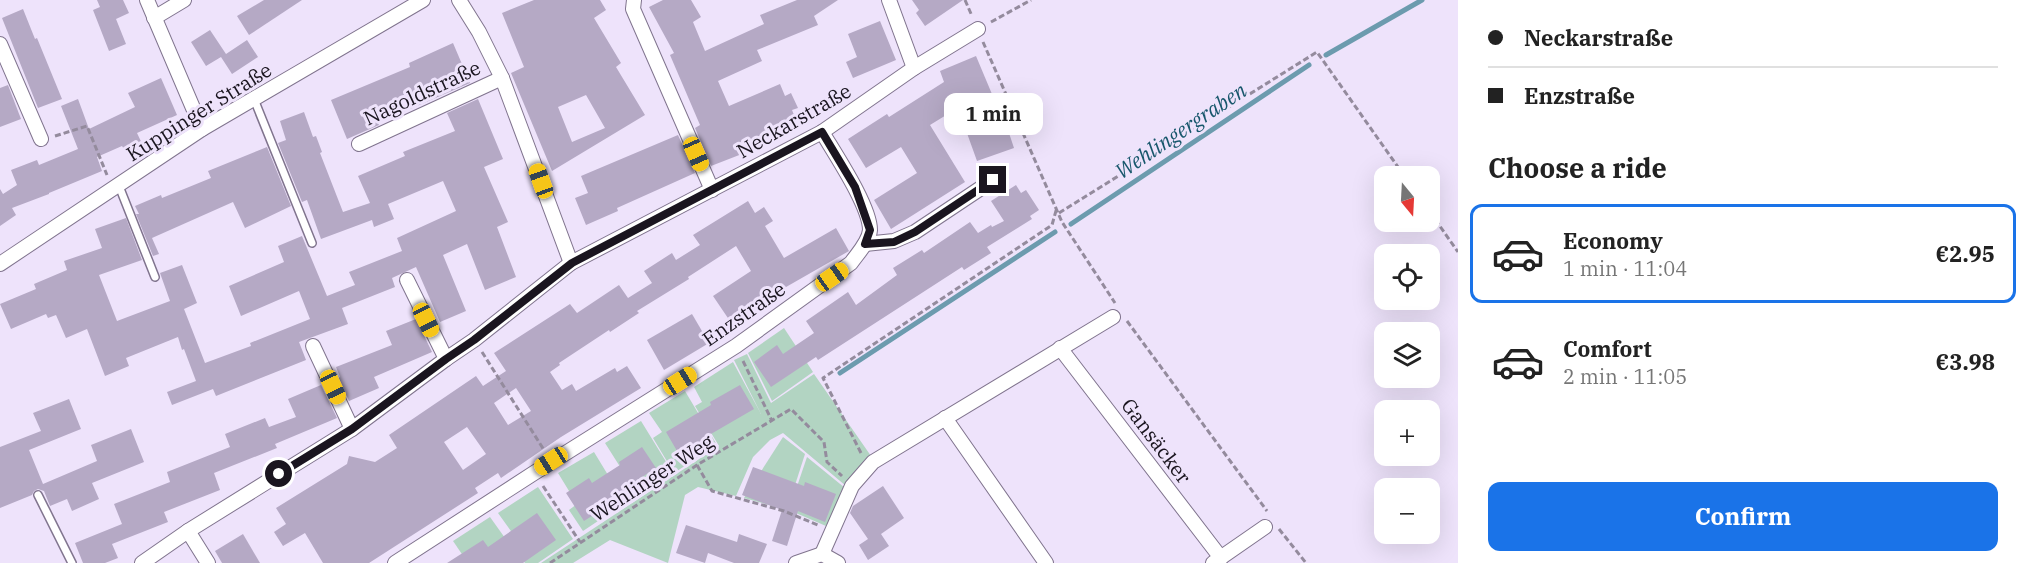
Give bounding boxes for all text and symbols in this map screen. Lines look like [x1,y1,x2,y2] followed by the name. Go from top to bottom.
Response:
[1524,23,1673,52] text: Neckarstraße
[359,54,485,132] street label: Nagoldstraße
[121,56,277,167] street label: Kuppinger Straße
[1109,76,1252,185] water label: Wehlingergraben
[732,77,856,164] street label: Neckarstraße
[1524,81,1635,110] text: Enzstraße
[944,93,1042,135] callout: 1 min
[966,100,1022,127] text: 1 min
[680,134,712,174] car
[1488,150,1667,185] text: Choose a ride
[526,161,556,201] car
[979,166,1006,193] route end
[1374,166,1440,232] north arrow
[1374,166,1440,544] map controls
[1563,226,1663,255] text: Economy
[1491,227,1545,281] icon: car
[1936,239,1995,268] text: €2.95
[1374,244,1440,310] button: locate
[1563,255,1687,282] text: 1 min · 11:04
[812,259,852,295] car
[697,275,791,352] street label: Enzstraße
[410,300,442,340] car
[1374,322,1440,388] button: layers
[1563,334,1652,363] text: Comfort
[1491,335,1545,389] icon: car
[1936,347,1995,376] text: €3.98
[1563,363,1687,390] text: 2 min · 11:05
[660,364,700,398] car
[317,367,349,407] car
[1115,393,1197,489] street label: Gansäcker
[1374,400,1440,466] button: +
[585,428,719,528] street label: Wehlinger Weg
[531,444,571,478] car
[265,460,292,487] route start
[1374,478,1440,544] button: −
[1488,482,1998,551] button: Confirm

